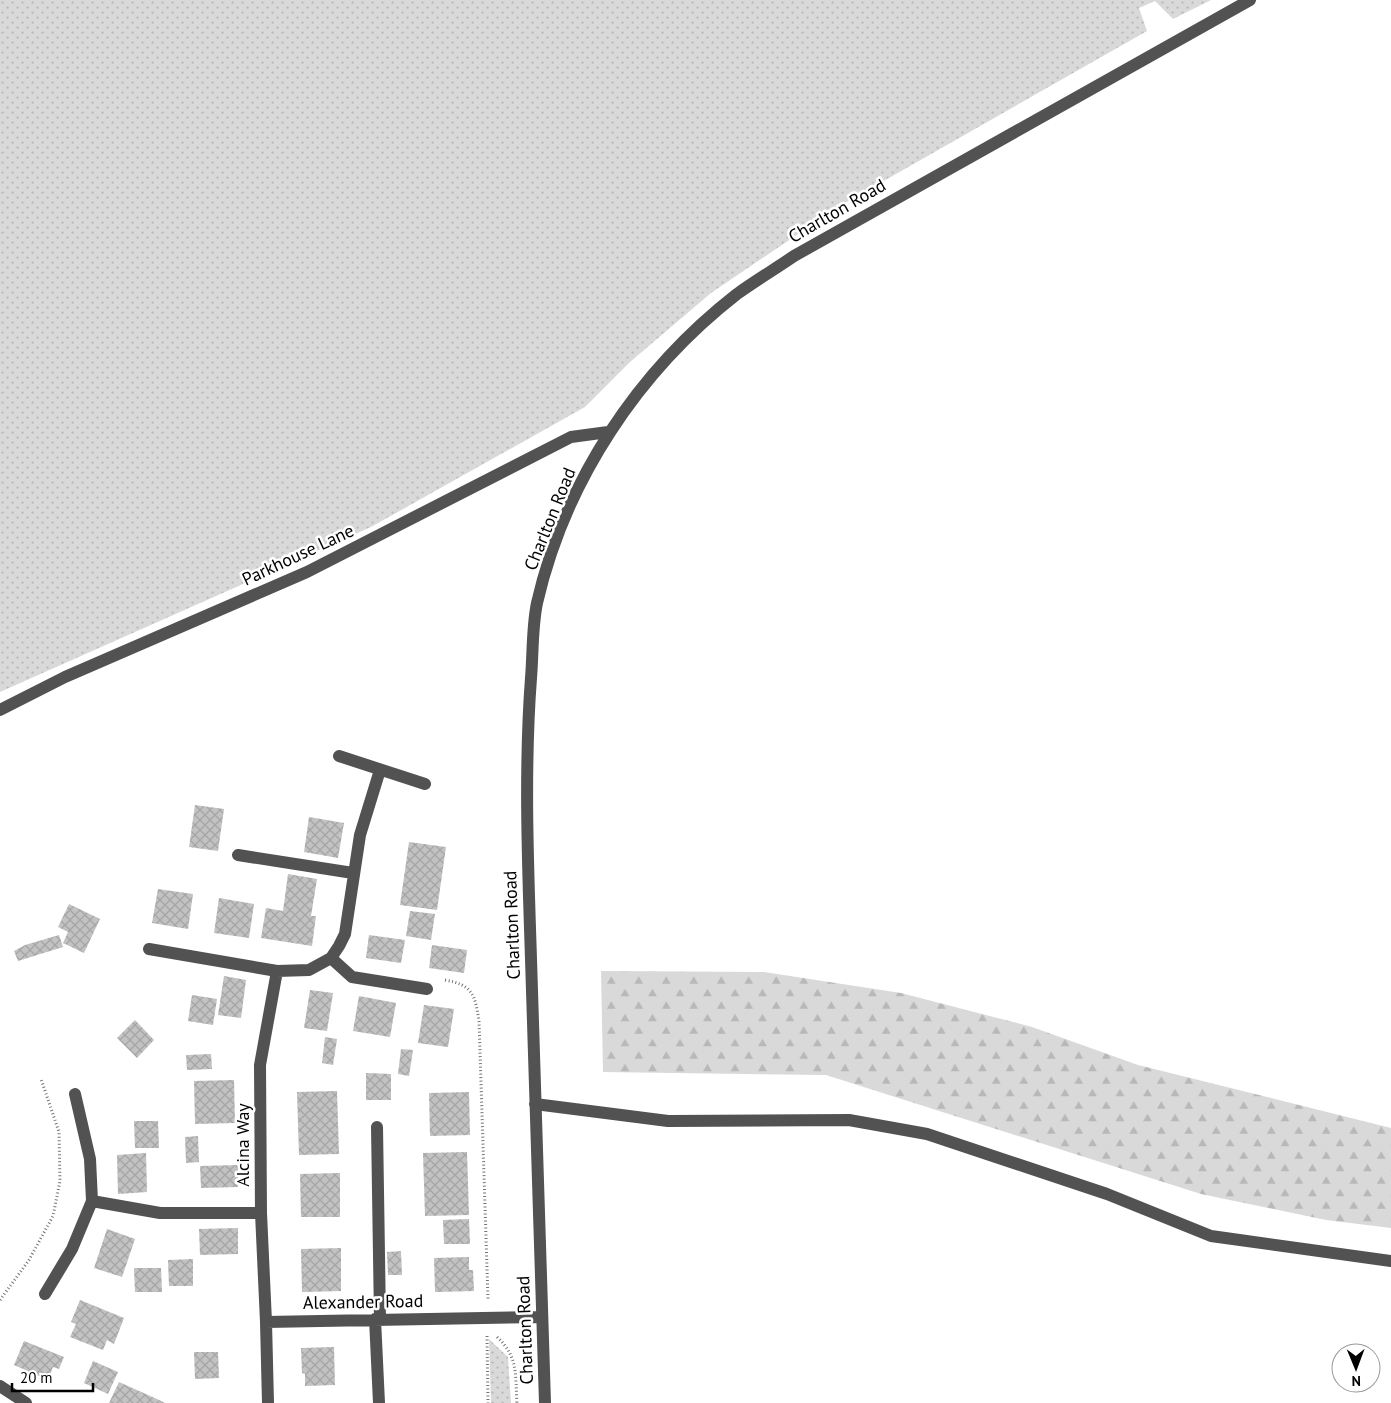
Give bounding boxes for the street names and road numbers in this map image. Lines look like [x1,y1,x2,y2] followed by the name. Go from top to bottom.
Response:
[784,173,890,248] street label: Charlton Road
[519,464,581,574] street label: Charlton Road
[238,519,357,590] street label: Parkhouse Lane
[498,870,525,980] street label: Charlton Road
[231,1103,254,1187] street label: Alcina Way
[511,1275,538,1385] street label: Charlton Road
[303,1289,423,1314] street label: Alexander Road

